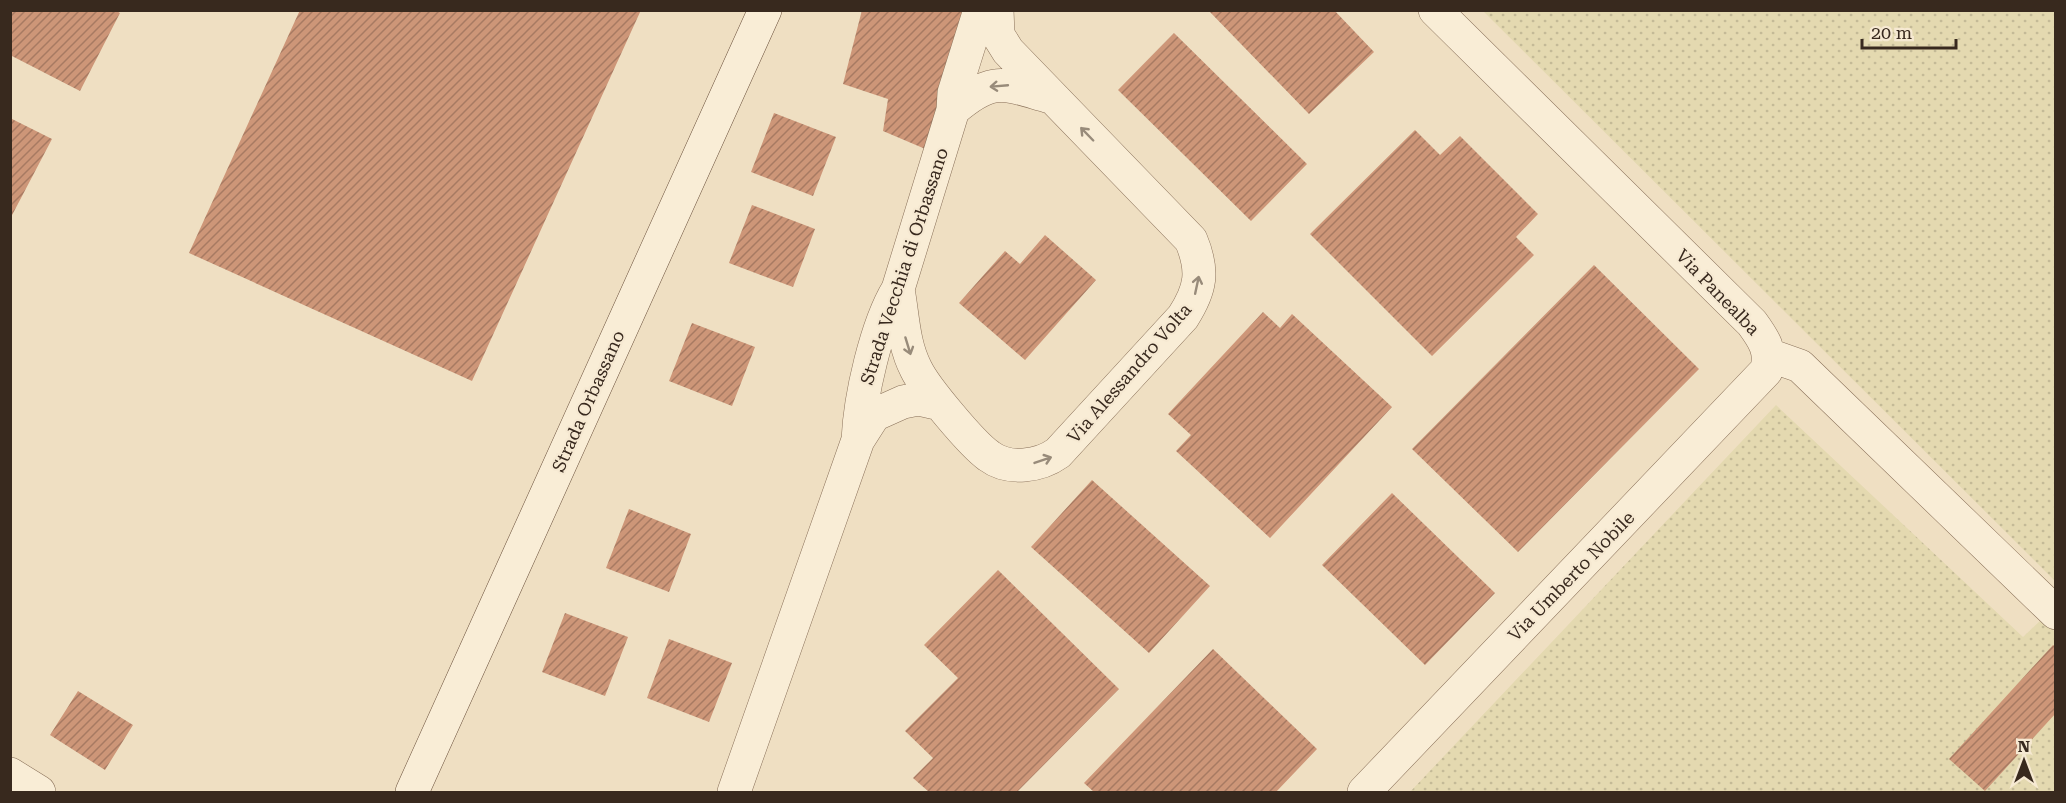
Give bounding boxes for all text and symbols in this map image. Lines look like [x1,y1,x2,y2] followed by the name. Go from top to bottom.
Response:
[1862,12,1956,50] scale bar
[1871,22,1912,43] text: 20 m
[990,81,1010,92] one-way arrow
[1080,127,1094,142] one-way arrow
[856,145,952,387] street label: Strada Vecchia di Orbassano
[1672,245,1764,340] street label: Via Panealba
[1192,276,1203,295] one-way arrow
[1063,299,1196,447] street label: Via Alessandro Volta
[547,327,629,475] street label: Strada Orbassano
[903,336,914,355] one-way arrow
[1034,454,1053,465] one-way arrow
[1504,507,1638,645] street label: Via Umberto Nobile
[1994,731,2054,791] north arrow
[2018,737,2030,756] text: N

